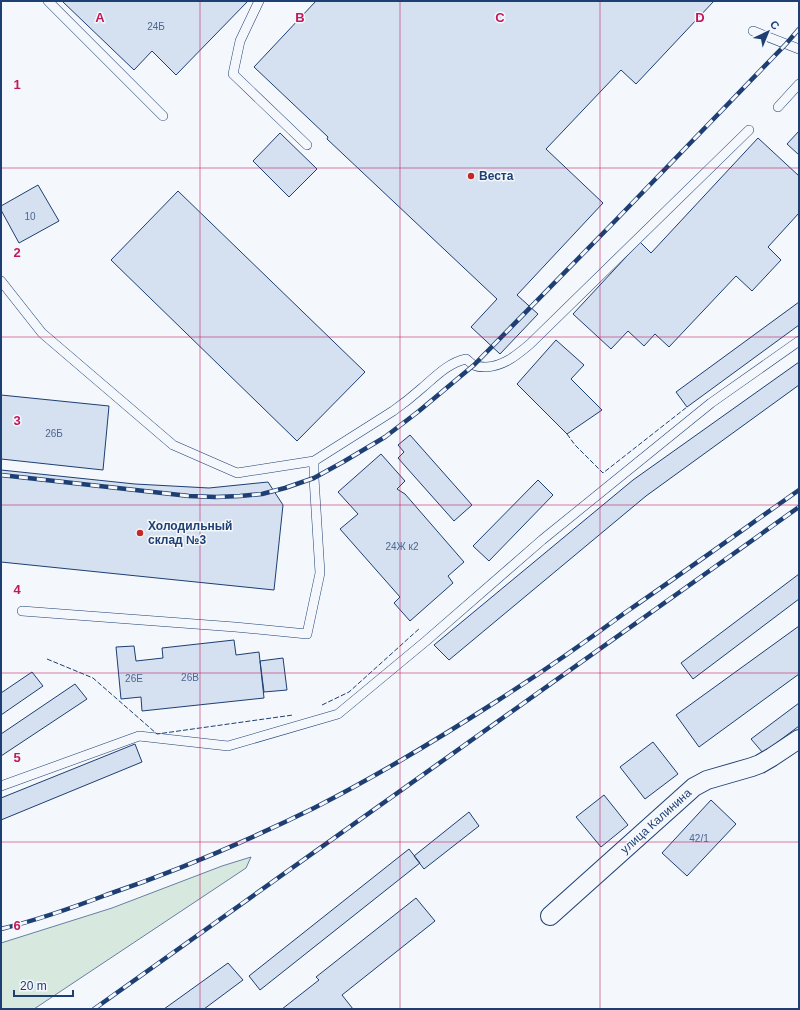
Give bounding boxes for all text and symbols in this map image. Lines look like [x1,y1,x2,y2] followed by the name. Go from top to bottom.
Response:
[95,10,105,25] text: A
[295,10,305,25] text: B
[495,10,505,25] text: C
[695,10,705,25] text: D
[748,12,788,52] north arrow
[768,18,782,32] text: С
[147,21,165,32] house number: 24Б
[13,77,21,92] text: 1
[479,169,514,183] place label: Веста
[466,171,476,181] marker: Веста
[24,211,36,222] house number: 10
[13,245,21,260] text: 2
[13,413,21,428] text: 3
[45,428,63,439] house number: 26Б
[148,519,232,547] place label: Холодильный склад №3
[135,528,145,538] marker: Холодильный склад №3
[385,541,419,552] house number: 24Ж к2
[13,582,21,597] text: 4
[181,672,199,683] house number: 26В
[125,673,143,684] house number: 26Е
[13,750,21,765] text: 5
[618,785,694,856] street label: улица Калинина
[689,833,709,844] house number: 42/1
[13,918,21,933] text: 6
[14,972,73,998] scale bar
[20,979,47,993] text: 20 m

